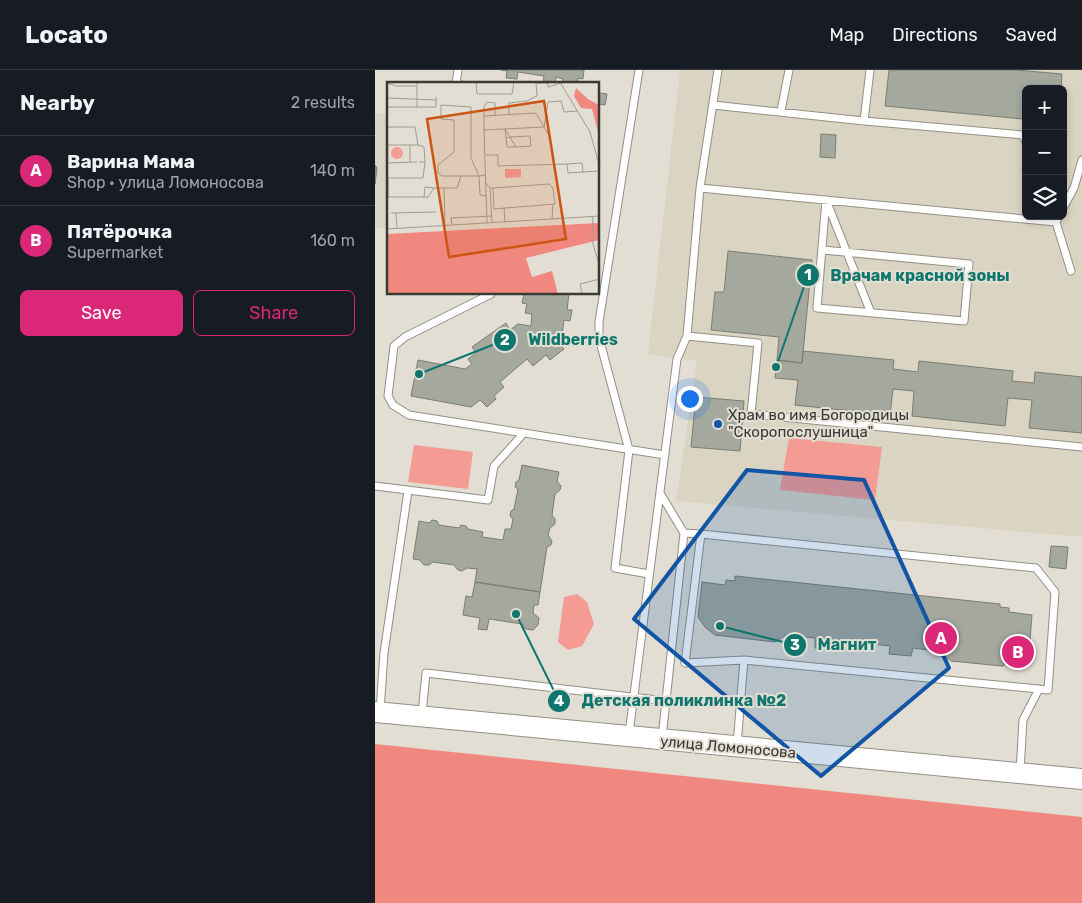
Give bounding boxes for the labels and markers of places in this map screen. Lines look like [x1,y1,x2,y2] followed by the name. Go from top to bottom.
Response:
[795,260,1020,291] callout: Врачам красной зоны
[493,324,627,355] callout: Wildberries
[728,406,909,441] place label: Храм во имя Богородицы "Скоропослушница"
[712,418,724,430] marker: Храм во имя Богородицы "Скоропослушница"
[925,619,957,657] pin: A
[782,629,887,660] callout: Магнит
[1002,633,1034,671] pin: B
[547,685,797,716] callout: Детская поликлинка №2

